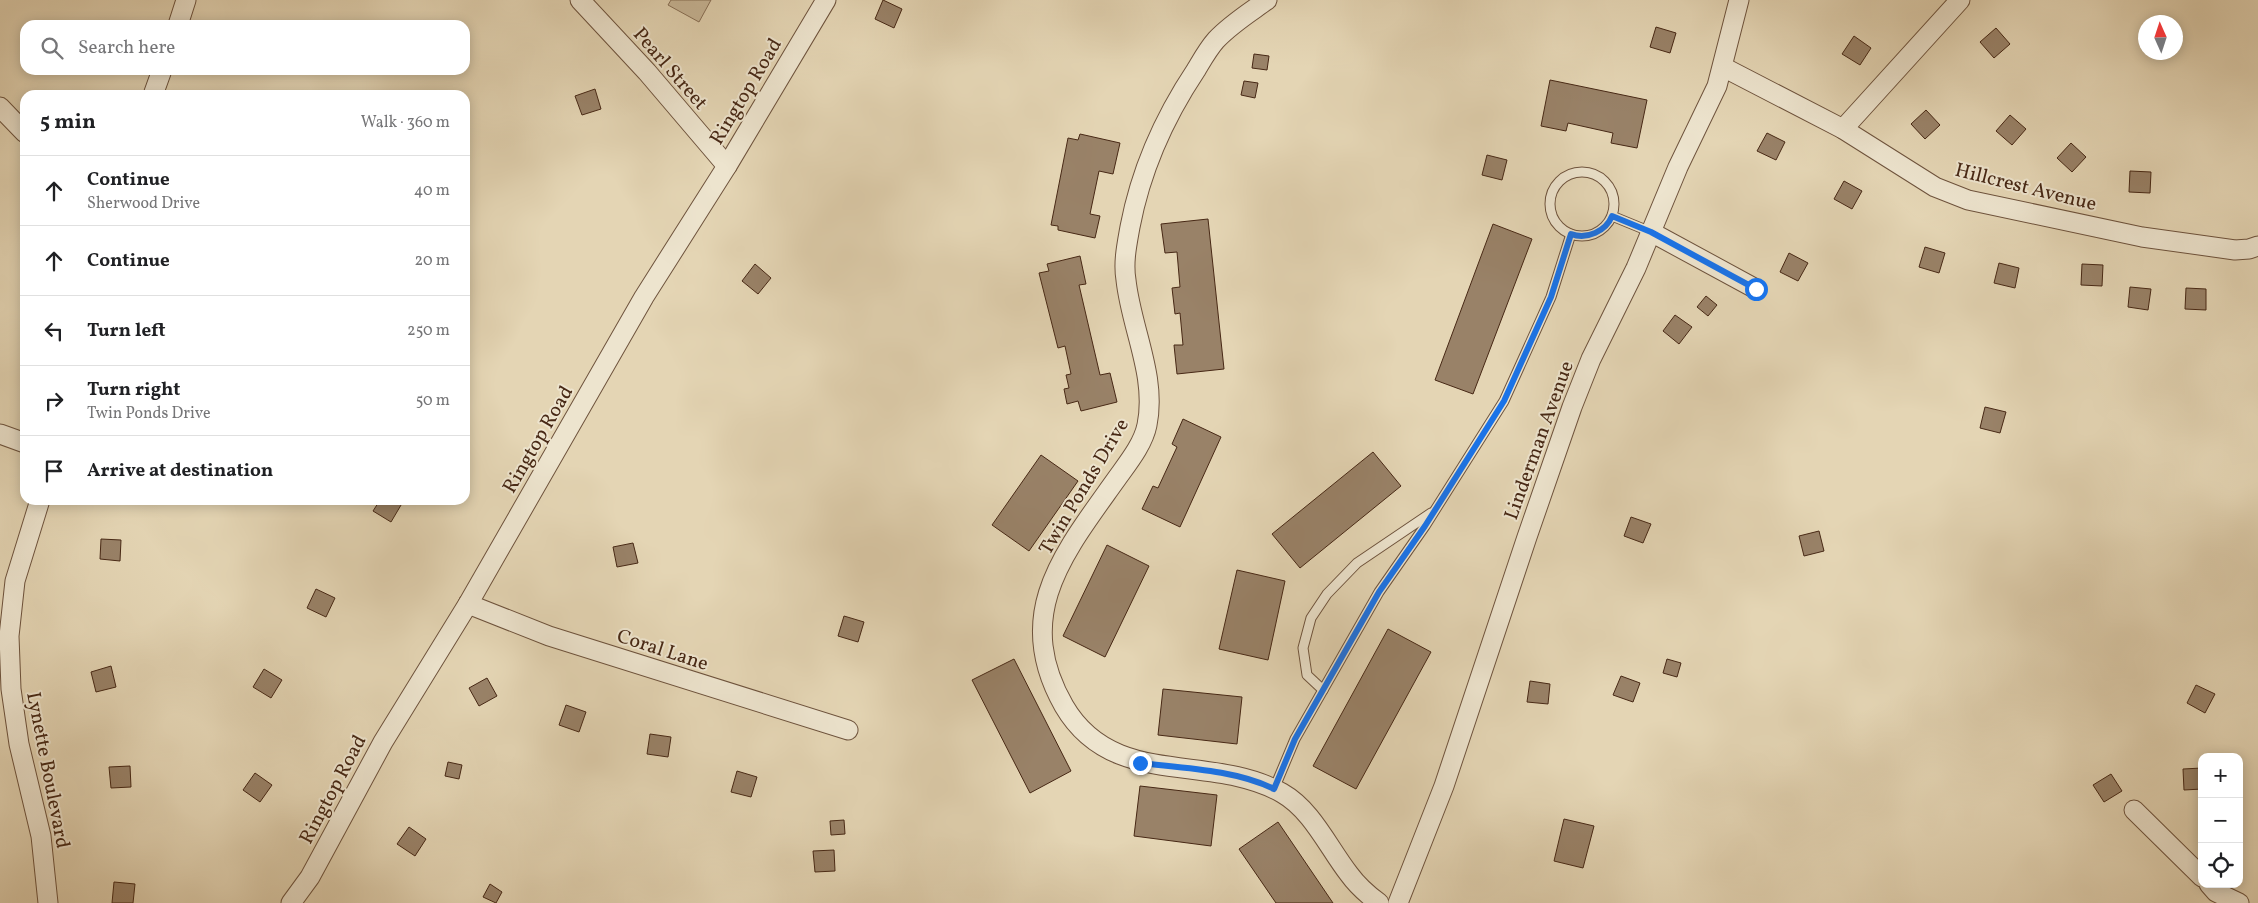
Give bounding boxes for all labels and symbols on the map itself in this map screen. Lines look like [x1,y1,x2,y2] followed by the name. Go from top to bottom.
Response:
[2138,15,2183,60] north arrow
[626,22,713,117] street label: Pearl Street
[704,33,790,151] street label: Ringtop Road
[1952,157,2099,219] street label: Hillcrest Avenue
[1745,278,1768,301] route start
[1498,357,1582,524] street label: Linderman Avenue
[497,381,581,499] street label: Ringtop Road
[1033,414,1137,561] street label: Twin Ponds Drive
[613,623,712,679] street label: Coral Lane
[18,690,76,851] street label: Lynette Boulevard
[293,730,374,849] street label: Ringtop Road
[1129,752,1152,775] route end

